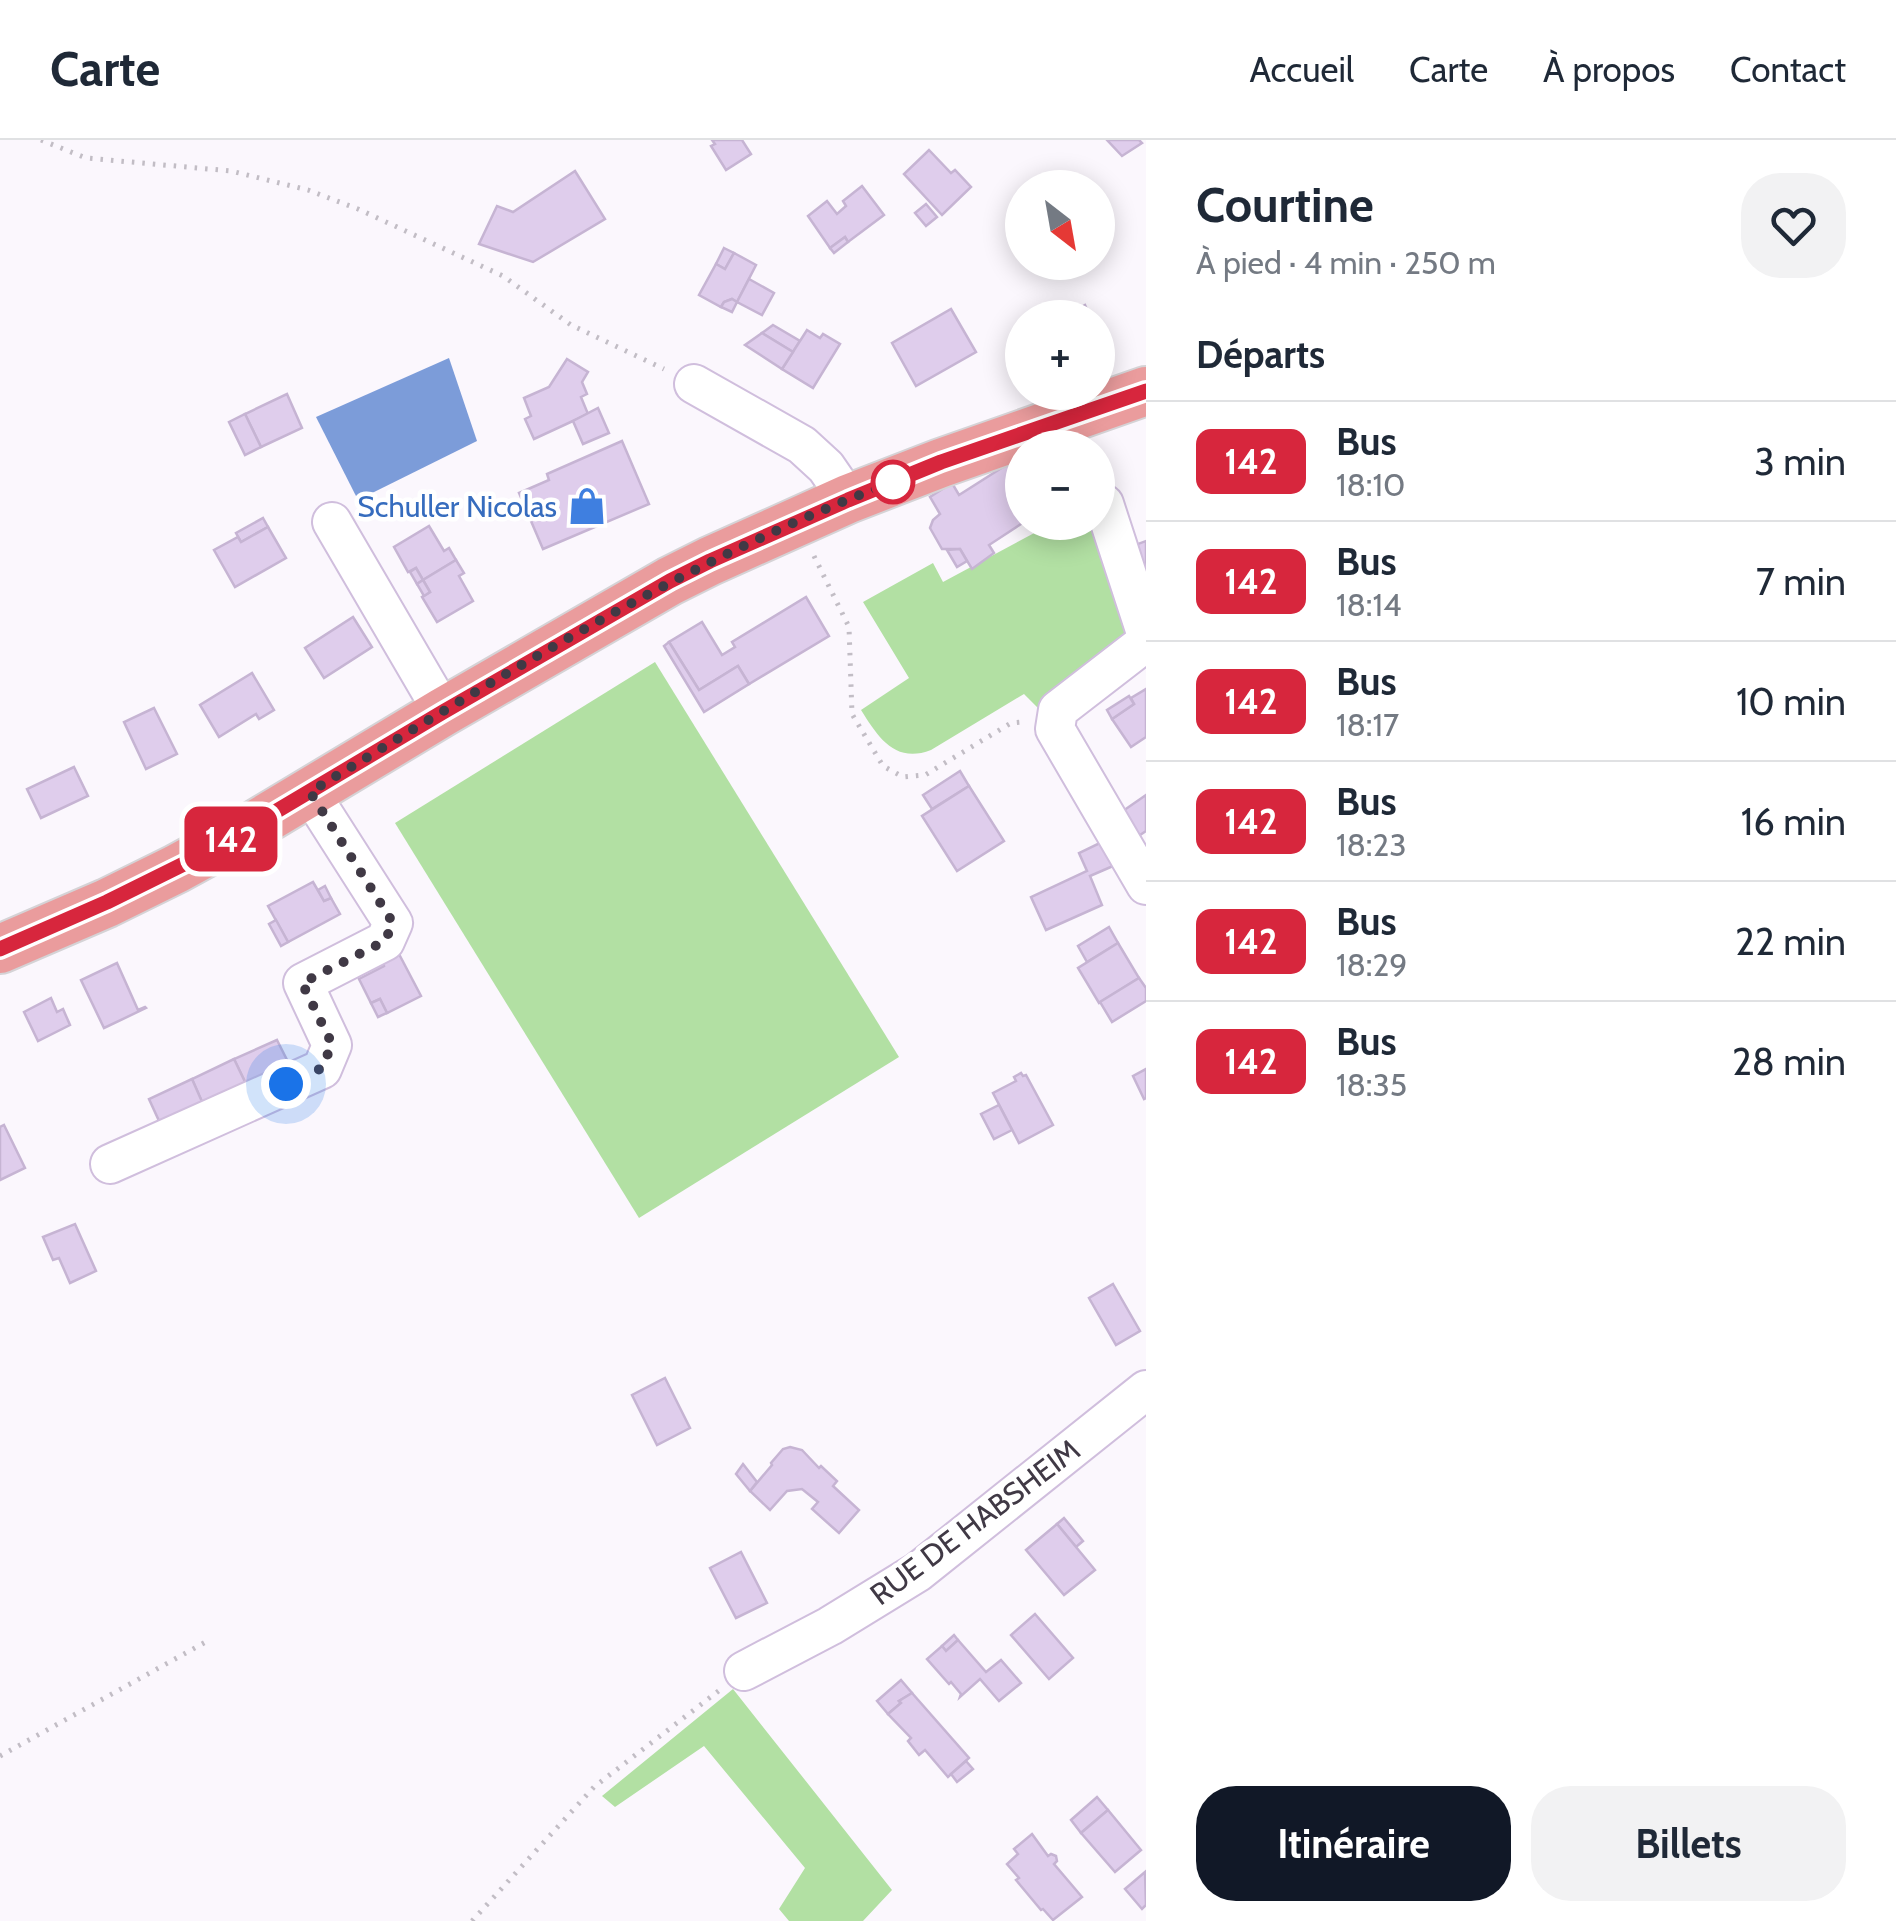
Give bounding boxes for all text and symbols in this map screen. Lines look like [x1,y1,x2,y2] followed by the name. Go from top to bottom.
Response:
[50,40,160,98] text: Carte
[1249,48,1354,91] text: Accueil
[1409,48,1488,91] text: Carte
[1543,48,1675,91] text: À propos
[1730,48,1846,91] text: Contact
[1005,170,1115,280] north arrow
[1005,170,1115,540] map controls
[1741,173,1846,278] button: heart
[1196,176,1374,234] text: Courtine
[1196,243,1496,282] text: À pied · 4 min · 250 m
[1005,300,1115,410] button: +
[1196,331,1325,378] text: Départs
[1336,418,1397,465] text: Bus
[1005,430,1115,540] button: −
[1754,438,1846,485] text: 3 min
[1224,440,1278,483] text: 142
[872,461,914,503] unlabelled marker
[1336,465,1405,504] text: 18:10
[566,485,608,527] shop icon: Schuller Nicolas
[357,488,557,525] place label: Schuller Nicolas
[1336,538,1397,585] text: Bus
[1756,558,1846,605] text: 7 min
[1224,560,1278,603] text: 142
[1336,585,1401,624] text: 18:14
[1336,658,1397,705] text: Bus
[1736,678,1846,725] text: 10 min
[1224,680,1278,723] text: 142
[1336,705,1399,744] text: 18:17
[1336,778,1397,825] text: Bus
[1741,798,1846,845] text: 16 min
[1224,800,1278,843] text: 142
[174,806,288,872] line badge: 142
[204,818,258,861] text: 142
[1336,825,1407,864] text: 18:23
[1336,898,1397,945] text: Bus
[1735,918,1846,965] text: 22 min
[1224,920,1278,963] text: 142
[1336,945,1407,984] text: 18:29
[1336,1018,1397,1065] text: Bus
[1732,1038,1846,1085] text: 28 min
[1224,1040,1278,1083] text: 142
[261,1059,311,1109] your location
[1336,1065,1407,1104] text: 18:35
[863,1431,1087,1613] street label: RUE DE HABSHEIM
[1196,1786,1511,1901] button: Itinéraire
[1531,1786,1846,1901] button: Billets

